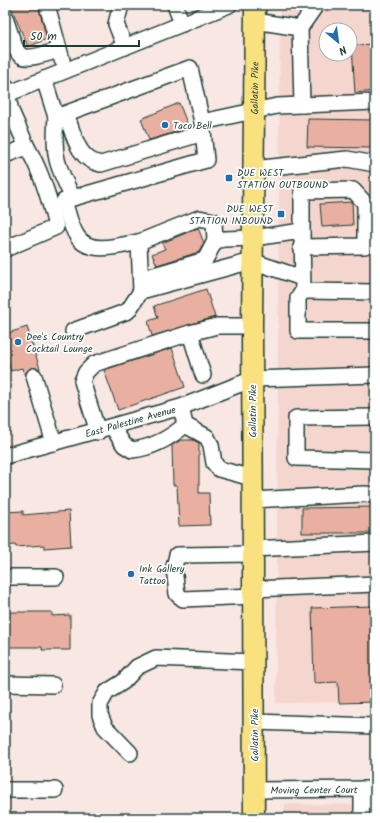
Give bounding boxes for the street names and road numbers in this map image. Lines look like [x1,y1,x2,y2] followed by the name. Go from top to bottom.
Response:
[247,61,263,115] street label: Gallatin Pike
[245,384,261,437] street label: Gallatin Pike
[83,402,178,442] street label: East Palestine Avenue
[247,708,263,761] street label: Gallatin Pike
[270,782,358,799] street label: Moving Center Court

